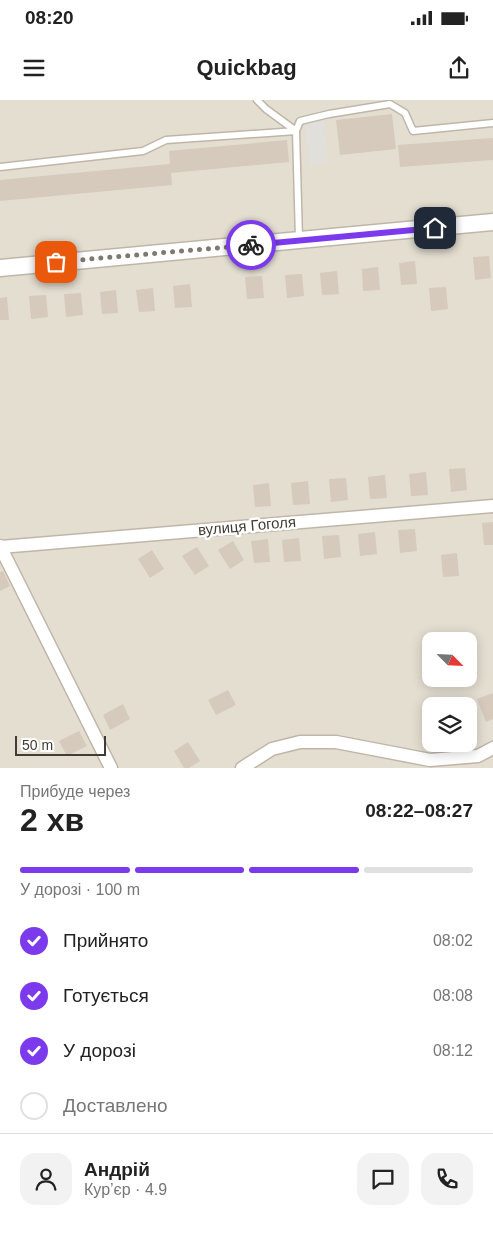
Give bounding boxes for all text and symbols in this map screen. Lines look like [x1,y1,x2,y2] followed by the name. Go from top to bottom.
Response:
[25,7,74,28] text: 08:20
[20,54,48,82] icon: menu
[445,54,473,82] icon: share
[196,55,297,80] text: Quickbag
[414,207,456,249] pin
[421,214,449,242] icon: home
[226,220,276,270] courier
[237,231,265,259] icon: bike
[35,241,77,283] pin
[42,248,70,276] icon: bag
[197,513,297,538] street label: вулиця Гоголя
[422,632,478,688] north arrow
[422,632,477,752] map controls
[422,697,477,752] button: layers
[15,733,106,756] scale bar
[22,737,53,753] text: 50 m
[20,783,130,800] text: Прибуде через
[365,800,473,821] text: 08:22–08:27
[20,802,84,838] text: 2 хв
[20,881,140,898] text: У дорозі · 100 m
[20,927,48,955] icon: check
[63,930,148,951] text: Прийнято
[433,932,473,949] text: 08:02
[20,982,48,1010] icon: check
[63,985,149,1006] text: Готується
[433,987,473,1004] text: 08:08
[20,1037,48,1065] icon: check
[63,1040,136,1061] text: У дорозі
[433,1042,473,1059] text: 08:12
[63,1095,168,1116] text: Доставлено
[20,1153,72,1205] button: person
[357,1153,409,1205] button: chat
[421,1153,473,1205] button: phone
[84,1159,150,1180] text: Андрій
[84,1181,167,1198] text: Кур’єр · 4.9

